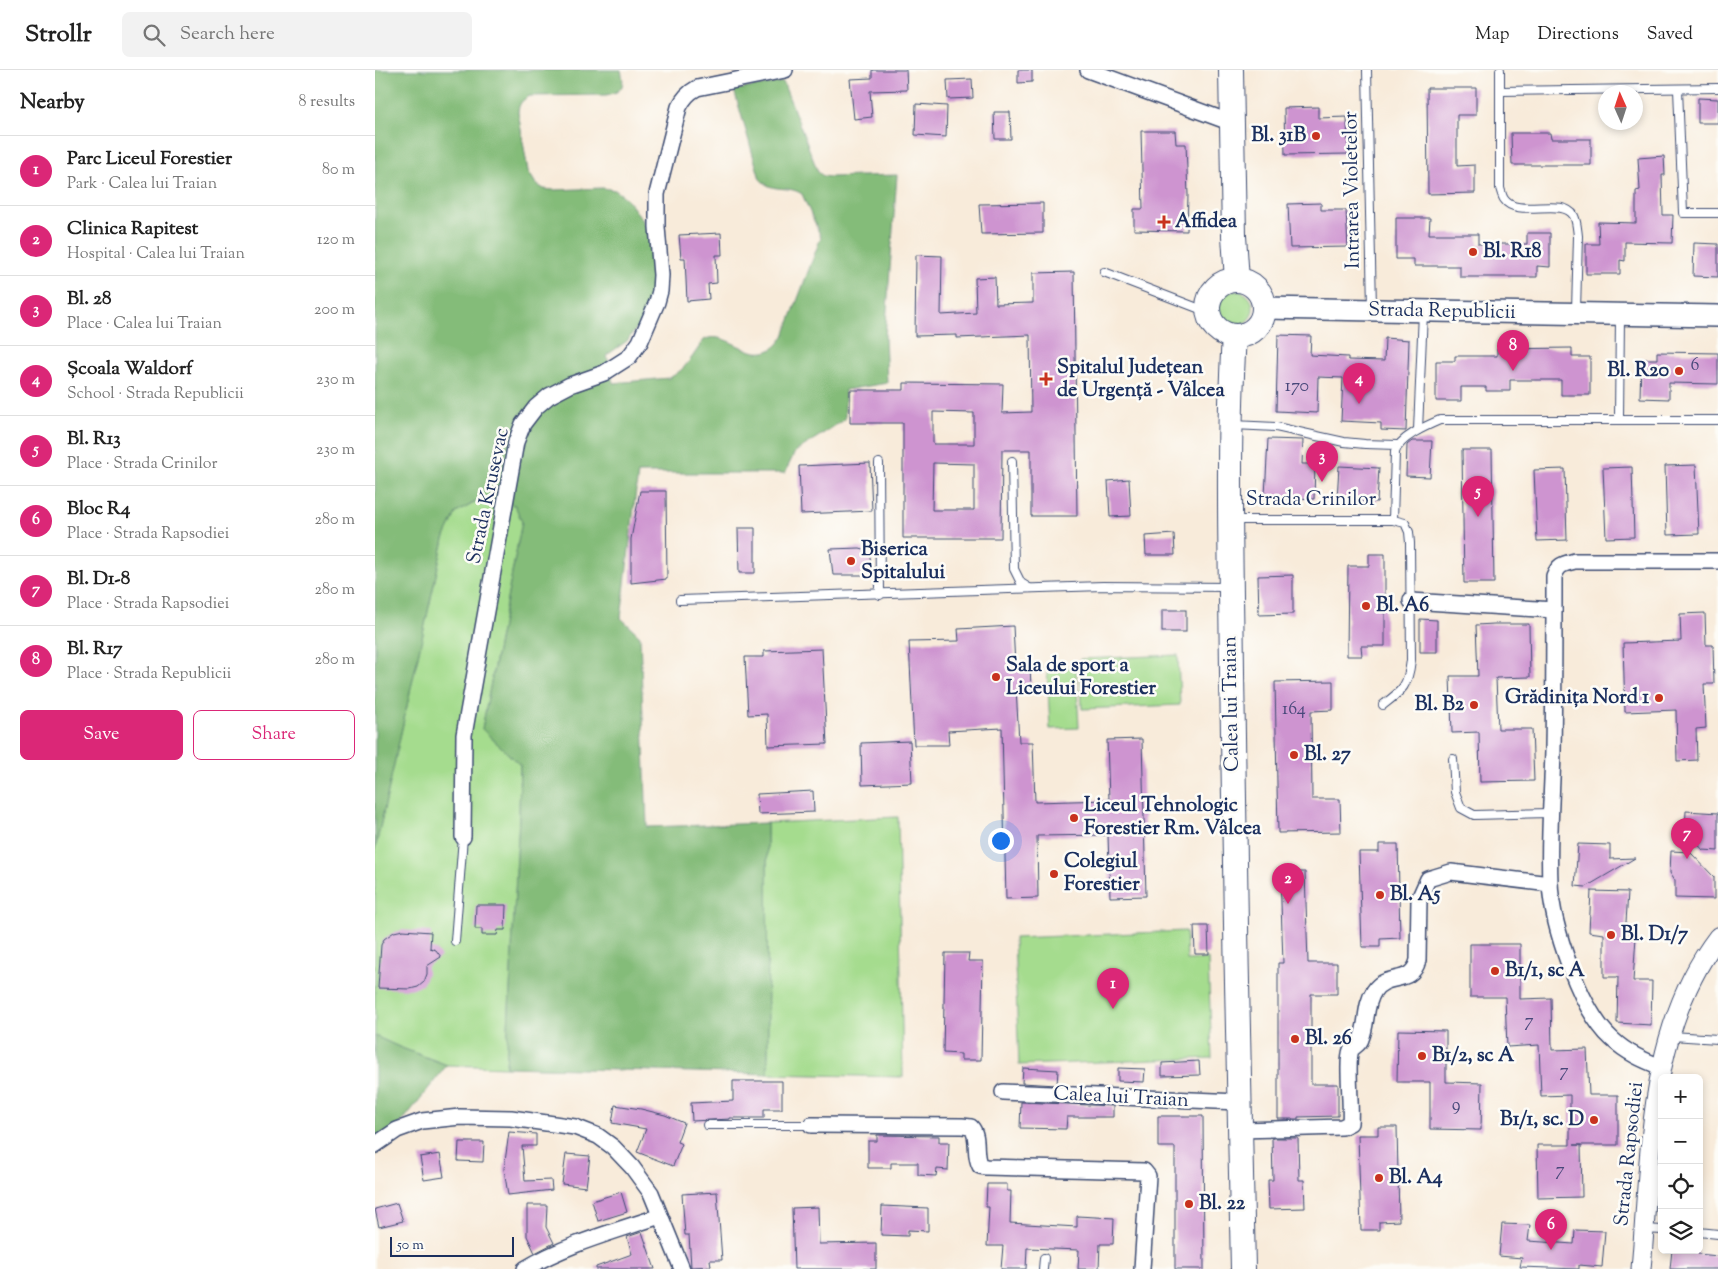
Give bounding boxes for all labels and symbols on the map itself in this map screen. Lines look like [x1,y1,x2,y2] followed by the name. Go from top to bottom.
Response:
[1598,85,1643,130] north arrow
[1337,110,1369,269] street label: Intrarea Violetelor
[1251,122,1306,151] place label: Bl. 31B
[1310,130,1322,142] marker: Bl. 31B
[1175,208,1238,237] place label: Affidea
[1157,215,1171,229] marker: Affidea
[1483,238,1542,267] place label: Bl. R18
[1467,246,1479,258] marker: Bl. R18
[1368,296,1516,328] street label: Strada Republicii
[1497,330,1529,371] pin: 8
[1691,353,1700,379] house number: 6
[1057,354,1225,406] place label: Spitalul Județean de Urgență - Vâlcea
[1607,357,1669,386] place label: Bl. R20
[1343,363,1375,404] pin: 4
[1673,365,1685,377] marker: Bl. R20
[1039,372,1053,386] marker: Spitalul Județean de Urgență - Vâlcea
[1285,374,1309,400] house number: 170
[460,425,518,567] street label: Strada Krusevac
[1306,441,1338,482] pin: 3
[1462,476,1494,517] pin: 5
[1246,486,1377,515] street label: Strada Crinilor
[861,536,945,588] place label: Biserica Spitalului
[845,555,857,567] marker: Biserica Spitalului
[1376,592,1429,621] place label: Bl. A6
[1360,600,1372,612] marker: Bl. A6
[1216,636,1248,772] street label: Calea lui Traian
[1006,652,1156,704] place label: Sala de sport a Liceului Forestier
[990,671,1002,683] marker: Sala de sport a Liceului Forestier
[1505,684,1649,713] place label: Grădinița Nord 1
[1415,691,1465,720] place label: Bl. B2
[1653,692,1665,704] marker: Grădinița Nord 1
[1282,697,1306,723] house number: 164
[1468,699,1480,711] marker: Bl. B2
[1304,741,1352,770] place label: Bl. 27
[1288,749,1300,761] marker: Bl. 27
[1084,792,1262,844] place label: Liceul Tehnologic Forestier Rm. Vâlcea
[1068,812,1080,824] marker: Liceul Tehnologic Forestier Rm. Vâlcea
[1671,818,1703,859] pin: 7
[988,828,1014,854] your location
[1064,848,1140,900] place label: Colegiul Forestier
[1272,863,1304,904] pin: 2
[1048,868,1060,880] marker: Colegiul Forestier
[1390,881,1441,910] place label: Bl. A5
[1374,889,1386,901] marker: Bl. A5
[1621,921,1689,950] place label: Bl. D1/7
[1605,929,1617,941] marker: Bl. D1/7
[1505,957,1586,986] place label: B1/1, sc A
[1489,965,1501,977] marker: B1/1, sc A
[1097,968,1129,1009] pin: 1
[1524,1009,1534,1035] house number: 7
[1305,1025,1352,1054] place label: Bl. 26
[1289,1033,1301,1045] marker: Bl. 26
[1432,1042,1515,1071] place label: B1/2, sc A
[1416,1050,1428,1062] marker: B1/2, sc A
[1559,1059,1569,1085] house number: 7
[1052,1080,1190,1116] street label: Calea lui Traian
[1608,1080,1652,1228] street label: Strada Rapsodiei
[1452,1093,1461,1119] house number: 9
[1500,1106,1584,1135] place label: B1/1, sc. D
[1588,1114,1600,1126] marker: B1/1, sc. D
[1555,1158,1565,1184] house number: 7
[1389,1164,1443,1193] place label: Bl. A4
[1373,1172,1385,1184] marker: Bl. A4
[1199,1190,1246,1219] place label: Bl. 22
[1183,1198,1195,1210] marker: Bl. 22
[1535,1209,1567,1250] pin: 6
[390,1234,514,1257] scale bar

